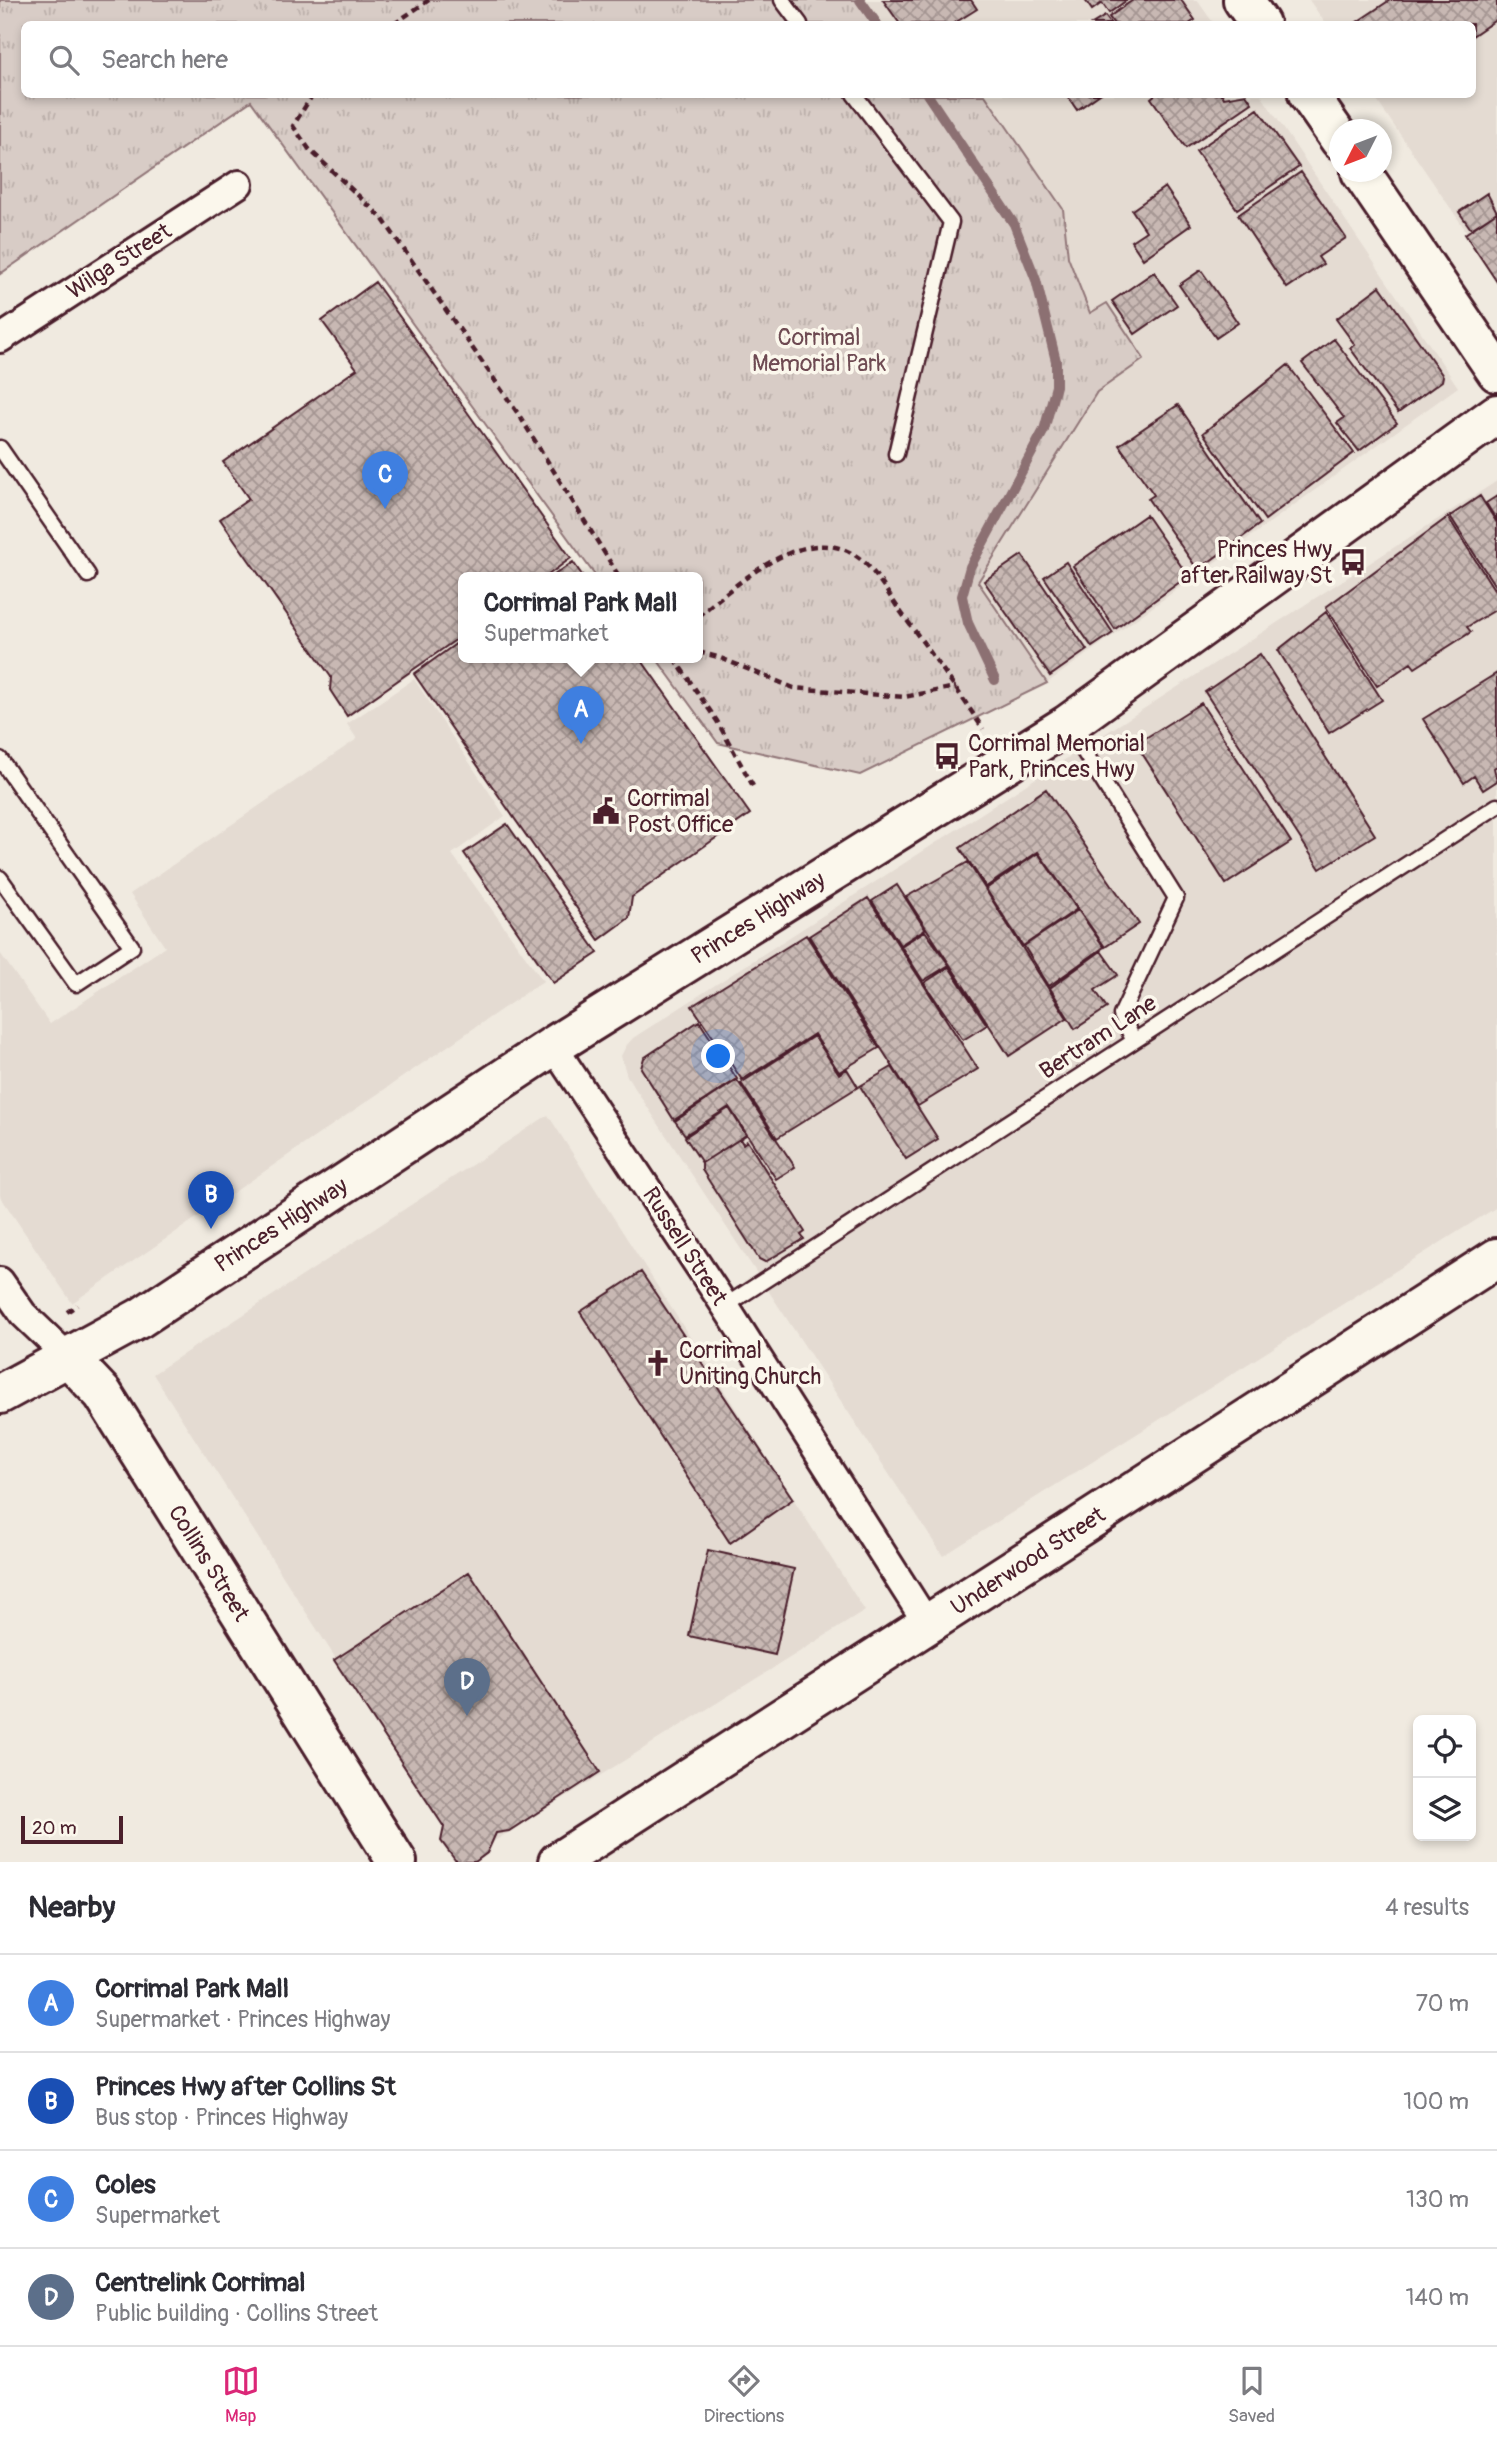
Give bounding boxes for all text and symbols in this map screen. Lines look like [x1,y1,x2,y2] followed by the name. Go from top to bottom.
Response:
[21,21,1476,98] search box
[45,41,83,79] icon: search
[101,44,228,76] text: Search here
[1329,119,1392,182] north arrow
[61,216,177,306] street label: Wilga Street
[752,323,886,378] park label: Corrimal Memorial Park
[362,451,408,509] pin: C
[1181,535,1333,590] place label: Princes Hwy after Railway St
[1338,547,1368,577] bus stop icon: Princes Hwy after Railway St
[458,572,703,663] popup
[484,587,677,619] text: Corrimal Park Mall
[484,619,608,648] text: Supermarket
[558,686,604,744] pin: A
[968,729,1145,784] place label: Corrimal Memorial Park, Princes Hwy
[932,741,962,771] bus stop icon: Corrimal Memorial Park, Princes Hwy
[627,784,734,839] place label: Corrimal Post Office
[591,796,621,826] public building icon: Corrimal Post Office
[685,865,831,971] street label: Princes Highway
[1034,988,1162,1086] street label: Bertram Lane
[701,1039,735,1073] your location
[188,1171,234,1229] pin: B
[209,1171,353,1279] street label: Princes Highway
[636,1181,734,1311] street label: Russell Street
[679,1336,821,1391] place label: Corrimal Uniting Church
[643,1348,673,1378] church icon: Corrimal Uniting Church
[162,1500,257,1627] street label: Collins Street
[945,1500,1111,1622] street label: Underwood Street
[444,1658,490,1716] pin: D
[1413,1715,1476,1841] map controls
[1413,1715,1476,1778] button: locate
[1413,1778,1476,1841] button: layers
[21,1813,122,1845] scale bar
[32,1816,77,1840] text: 20 m
[28,1889,115,1926] text: Nearby
[1385,1893,1469,1922] text: 4 results
[95,1973,289,2005] text: Corrimal Park Mall
[44,1989,58,2018] text: A
[1416,1989,1469,2018] text: 70 m
[95,2005,390,2034] text: Supermarket · Princes Highway
[95,2071,396,2103] text: Princes Hwy after Collins St
[44,2087,58,2116] text: B
[1403,2087,1469,2116] text: 100 m
[95,2103,348,2132] text: Bus stop · Princes Highway
[95,2169,156,2201] text: Coles
[44,2185,58,2214] text: C
[1406,2185,1469,2214] text: 130 m
[95,2201,220,2230] text: Supermarket
[95,2267,306,2299] text: Centrelink Corrimal
[44,2283,58,2312] text: D
[1406,2283,1469,2312] text: 140 m
[95,2299,378,2328] text: Public building · Collins Street
[222,2362,260,2428] tab: Map
[704,2362,784,2428] tab: Directions
[1228,2362,1275,2428] tab: Saved

